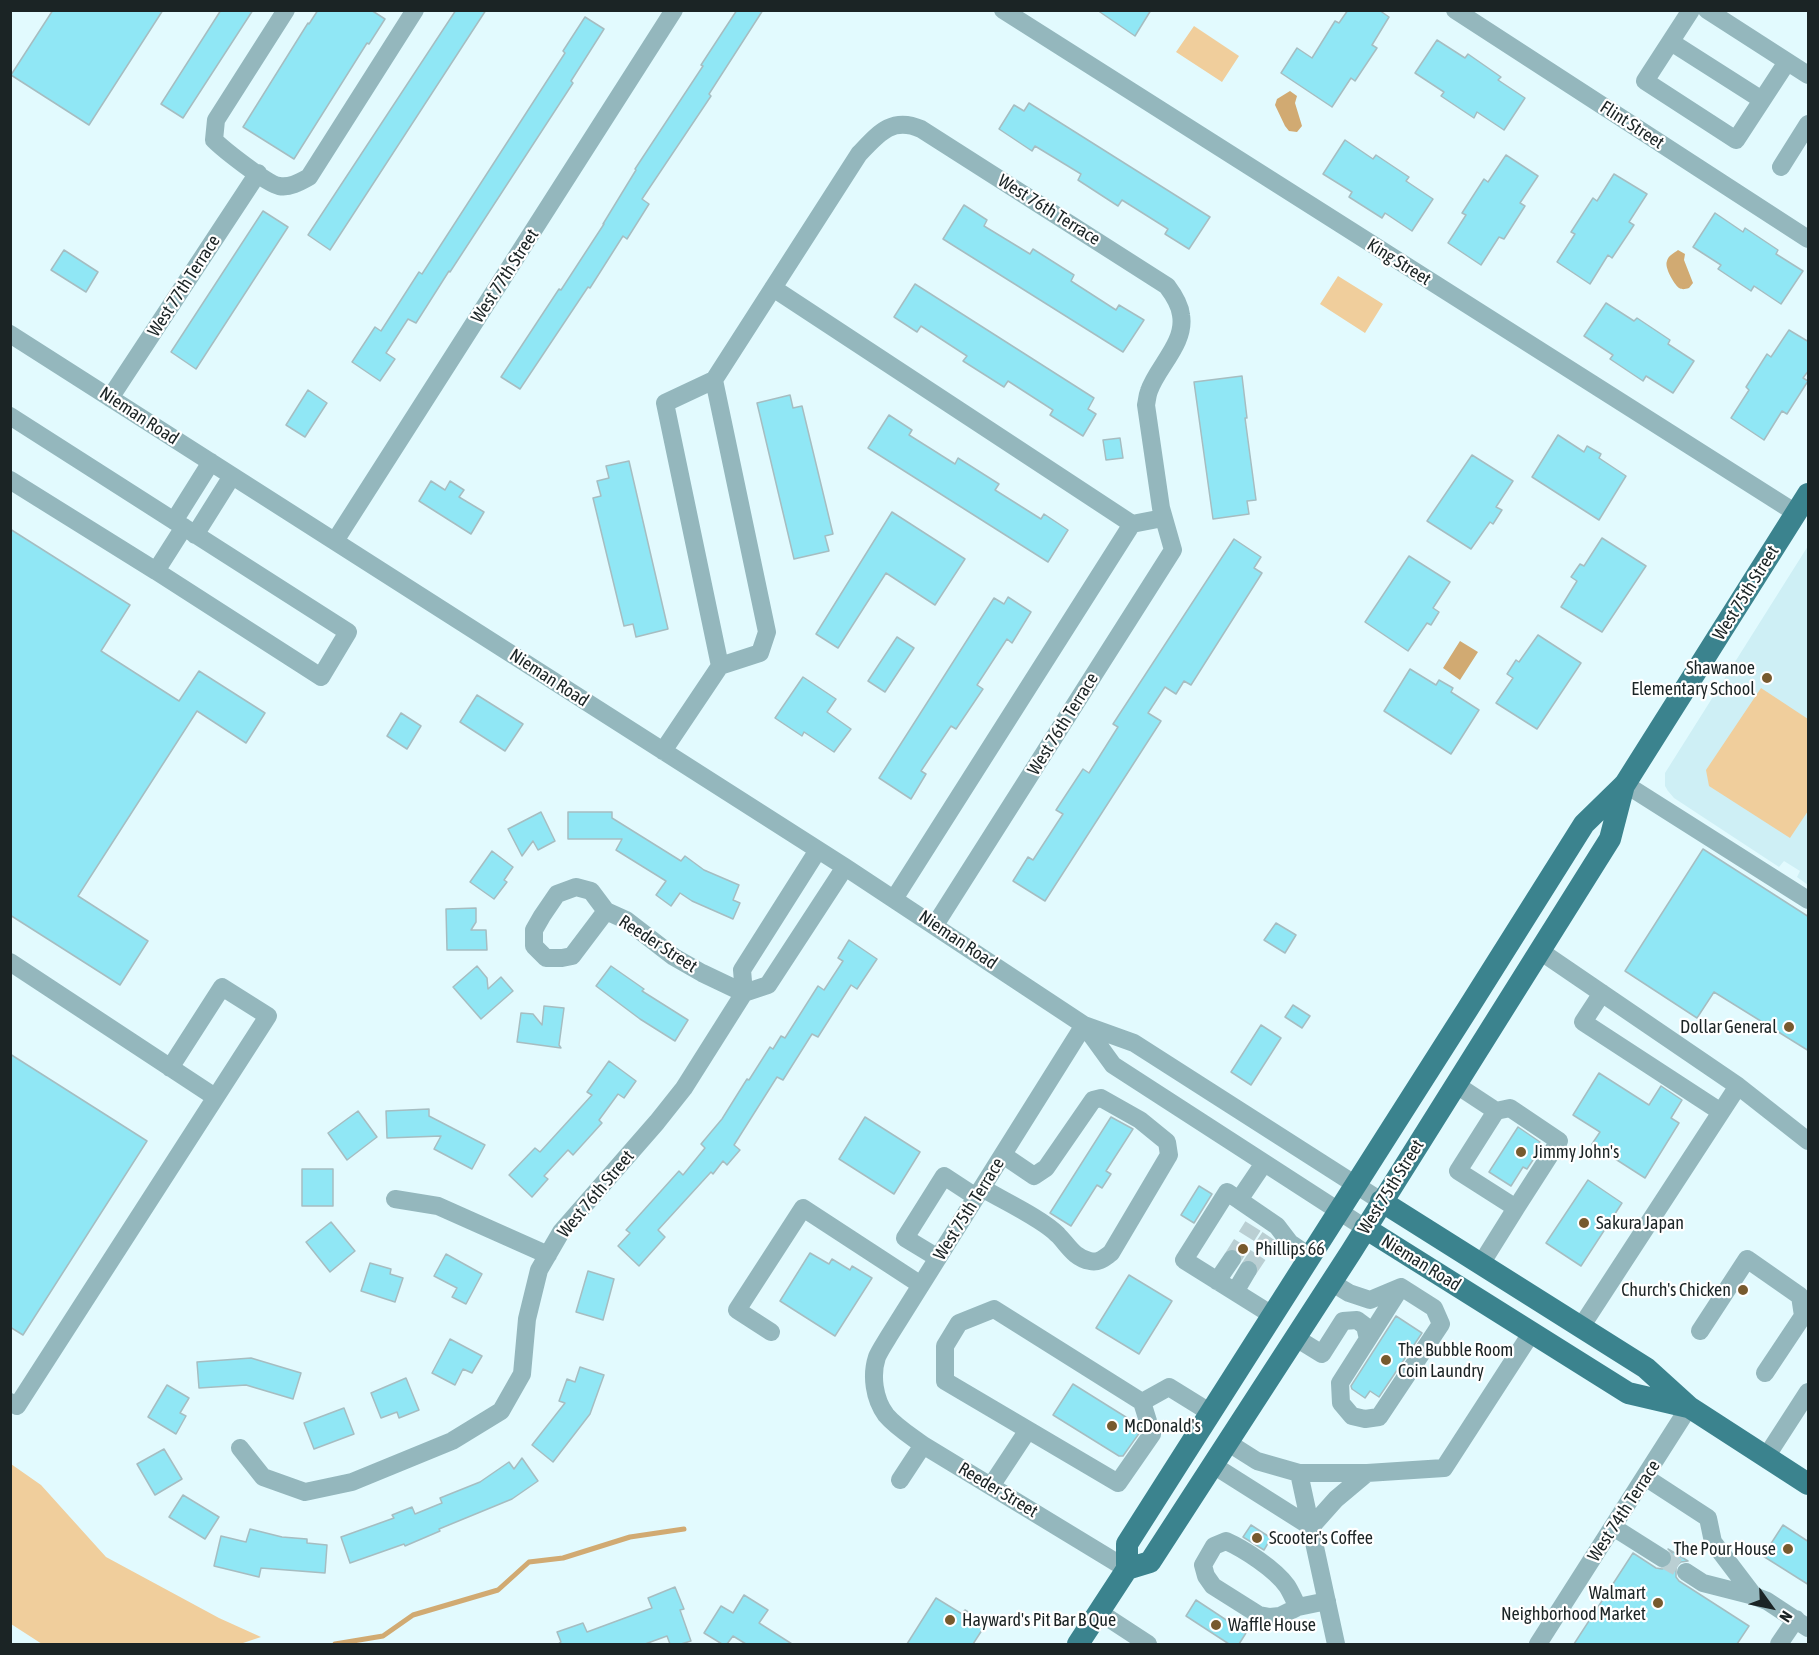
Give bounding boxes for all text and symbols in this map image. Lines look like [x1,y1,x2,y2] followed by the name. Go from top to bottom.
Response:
[1596,96,1668,154] street label: Flint Street
[994,170,1104,250] street label: West 76th Terrace
[467,225,543,327] street label: West 77th Street
[143,231,225,341] street label: West 77th Terrace
[1363,234,1435,290] street label: King Street
[95,382,183,450] street label: Nieman Road
[1708,542,1784,644] street label: West 75th Street
[505,644,593,712] street label: Nieman Road
[1631,657,1755,700] place label: Shawanoe Elementary School
[1023,669,1103,779] street label: West 76th Terrace
[1760,671,1774,685] marker: Shawanoe Elementary School
[915,906,1001,974] street label: Nieman Road
[615,911,701,977] street label: Reeder Street
[1680,1016,1777,1038] place label: Dollar General
[1782,1020,1796,1034] marker: Dollar General
[1353,1136,1429,1238] street label: West 75th Street
[1533,1141,1619,1163] place label: Jimmy John's
[1514,1145,1528,1159] marker: Jimmy John's
[553,1146,639,1242] street label: West 76th Street
[929,1154,1009,1264] street label: West 75th Terrace
[1596,1212,1684,1234] place label: Sakura Japan
[1577,1216,1591,1230] marker: Sakura Japan
[1377,1230,1465,1296] street label: Nieman Road
[1255,1238,1325,1260] place label: Phillips 66
[1236,1242,1250,1256] marker: Phillips 66
[1621,1279,1731,1301] place label: Church's Chicken
[1736,1283,1750,1297] marker: Church's Chicken
[1398,1339,1513,1382] place label: The Bubble Room Coin Laundry
[1379,1353,1393,1367] marker: The Bubble Room Coin Laundry
[1124,1415,1201,1437] place label: McDonald's
[1105,1419,1119,1433] marker: McDonald's
[1583,1456,1665,1566] street label: West 74th Terrace
[954,1458,1042,1522] street label: Reeder Street
[1269,1527,1373,1549] place label: Scooter's Coffee
[1250,1531,1264,1545] marker: Scooter's Coffee
[1673,1538,1776,1560] place label: The Pour House
[1781,1542,1795,1556] marker: The Pour House
[1741,1577,1801,1637] north arrow
[1501,1582,1646,1624] place label: Walmart Neighborhood Market
[1651,1596,1665,1610] marker: Walmart Neighborhood Market
[1776,1608,1796,1626] text: N
[962,1609,1116,1631] place label: Hayward's Pit Bar B Que
[943,1613,957,1627] marker: Hayward's Pit Bar B Que
[1228,1614,1316,1636] place label: Waffle House
[1209,1618,1223,1632] marker: Waffle House

